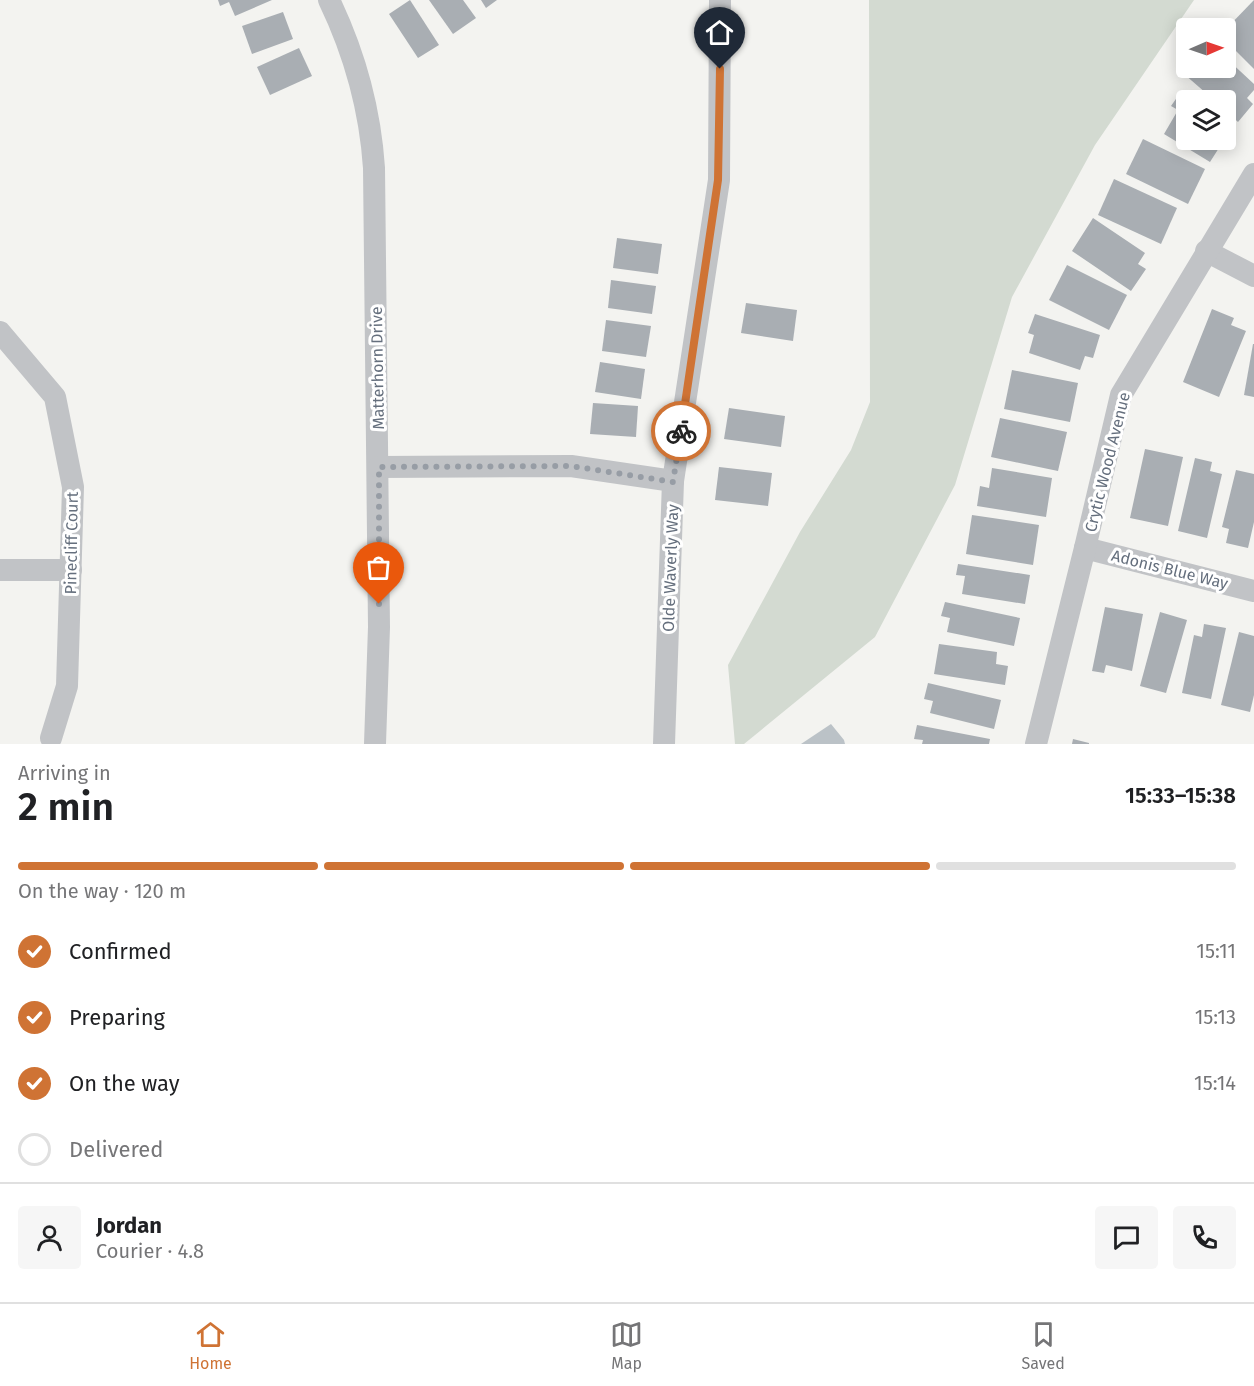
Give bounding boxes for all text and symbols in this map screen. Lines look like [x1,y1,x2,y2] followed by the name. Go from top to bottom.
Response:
[694,7,745,69] pin
[703,16,736,49] icon: home
[1176,18,1236,78] north arrow
[1176,18,1236,150] map controls
[1176,90,1236,150] button: layers
[367,306,388,430] street label: Matterhorn Drive
[1081,390,1134,534] street label: Crytic Wood Avenue
[651,401,711,461] courier
[665,415,698,448] icon: bike
[61,491,82,595] street label: Pinecliff Court
[659,504,682,632] street label: Olde Waverly Way
[353,542,404,604] pin
[1110,546,1230,593] street label: Adonis Blue Way
[362,551,395,584] icon: bag
[18,761,111,785] text: Arriving in
[1125,782,1236,809] text: 15:33–15:38
[18,784,114,830] text: 2 min
[18,879,186,903] text: On the way · 120 m
[18,935,51,968] icon: check
[69,938,172,965] text: Confirmed
[1196,939,1236,963] text: 15:11
[18,1001,51,1034] icon: check
[69,1004,165,1031] text: Preparing
[1195,1005,1236,1029] text: 15:13
[18,1067,51,1100] icon: check
[69,1070,180,1097] text: On the way
[1194,1071,1236,1095] text: 15:14
[69,1136,164,1163] text: Delivered
[18,1206,81,1269] button: person
[1095,1206,1158,1269] button: chat
[1173,1206,1236,1269] button: phone
[96,1212,162,1239] text: Jordan
[96,1239,204,1263] text: Courier · 4.8
[189,1318,232,1373] tab: Home
[610,1318,643,1373] tab: Map
[1022,1318,1065,1373] tab: Saved

